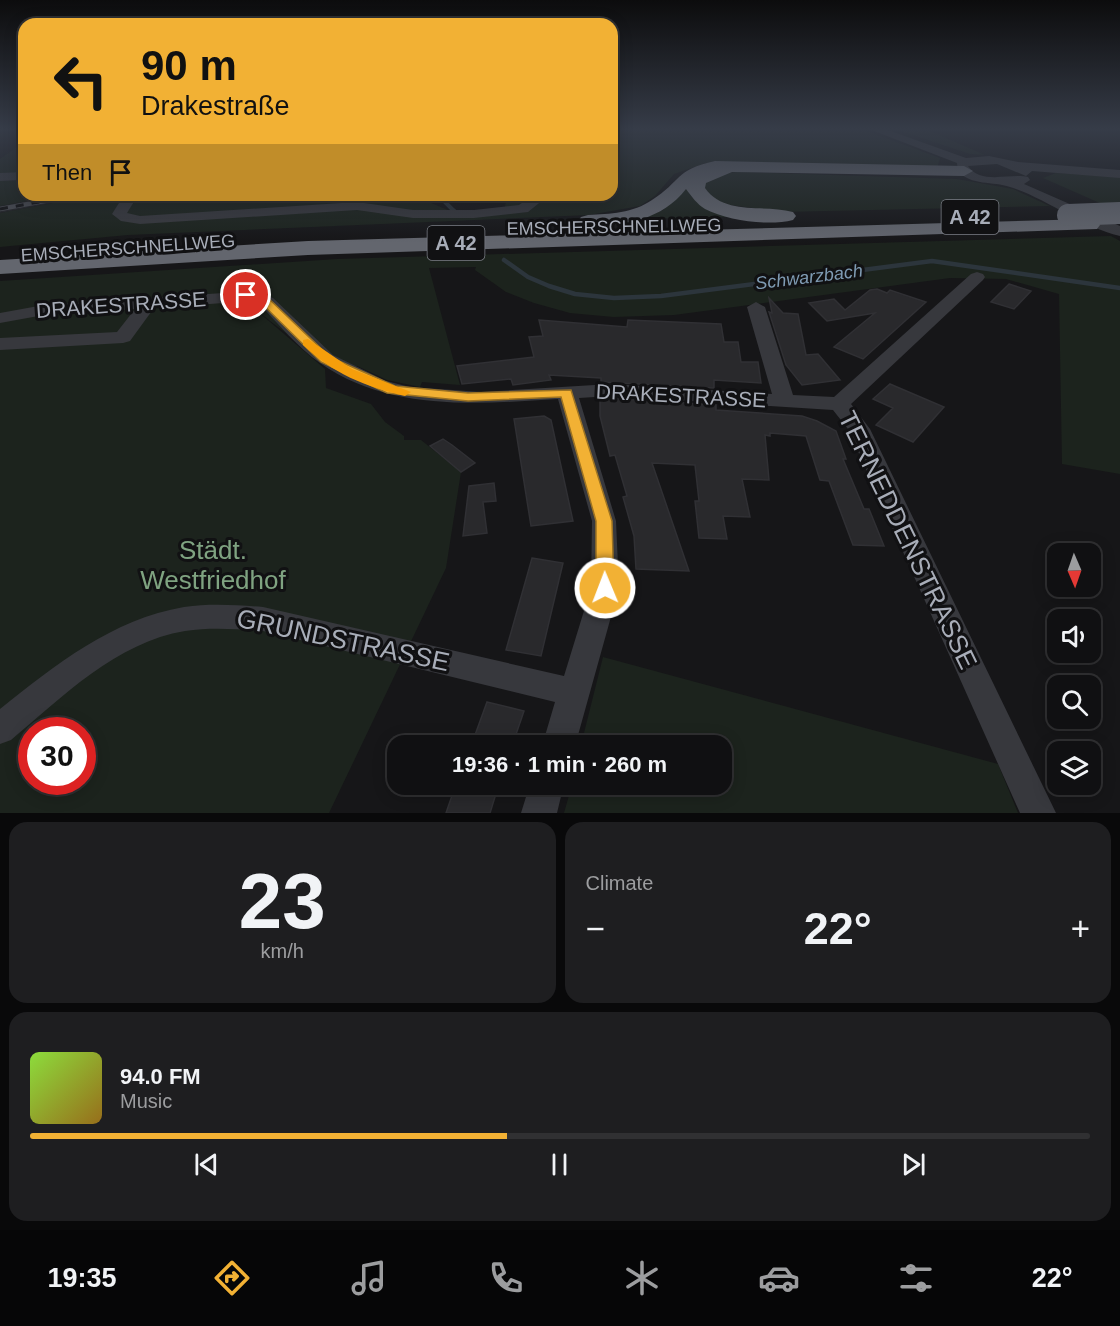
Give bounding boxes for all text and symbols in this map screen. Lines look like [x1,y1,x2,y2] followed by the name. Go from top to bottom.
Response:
[42,42,120,120] icon: left
[141,42,237,89] text: 90 m
[141,91,290,121] text: Drakestraße
[104,156,137,189] icon: arrive
[42,160,92,185] text: Then
[942,200,998,234] road number: A 42
[506,215,722,239] street label: EMSCHERSCHNELLWEG
[428,226,484,260] road number: A 42
[20,231,236,265] street label: EMSCHERSCHNELLWEG
[754,260,864,294] water label: Schwarzbach
[220,269,271,320] pin
[229,278,262,311] icon: arrive
[35,287,207,322] street label: DRAKESTRASSE
[595,380,767,411] street label: DRAKESTRASSE
[832,406,984,674] street label: TERNEDDENSTRASSE
[140,535,287,595] park label: Städt. Westfriedhof
[1047,543,1101,597] north arrow
[1047,543,1101,795] map controls
[573,556,637,620] position arrow
[234,603,452,677] street label: GRUNDSTRASSE
[1047,609,1101,663] button: sound
[1047,675,1101,729] button: search
[18,717,96,795] speed limit sign: 30
[1047,741,1101,795] button: layers
[452,752,667,777] text: 19:36 · 1 min · 260 m
[239,857,326,945] text: 23
[586,872,653,894] text: Climate
[804,903,872,954] text: 22°
[586,910,605,947] text: −
[1071,910,1090,947] text: +
[261,940,304,962] text: km/h
[120,1064,201,1089] text: 94.0 FM
[120,1090,172,1112] text: Music
[190,1148,223,1181] icon: previous
[543,1148,576,1181] icon: pause
[897,1148,930,1181] icon: next
[211,1257,253,1299] icon: directions
[348,1257,390,1299] icon: music
[485,1257,527,1299] icon: phone
[621,1257,663,1299] icon: climate
[758,1257,800,1299] icon: car
[895,1257,937,1299] icon: filters
[47,1263,116,1293] text: 19:35
[1032,1263,1073,1293] text: 22°

